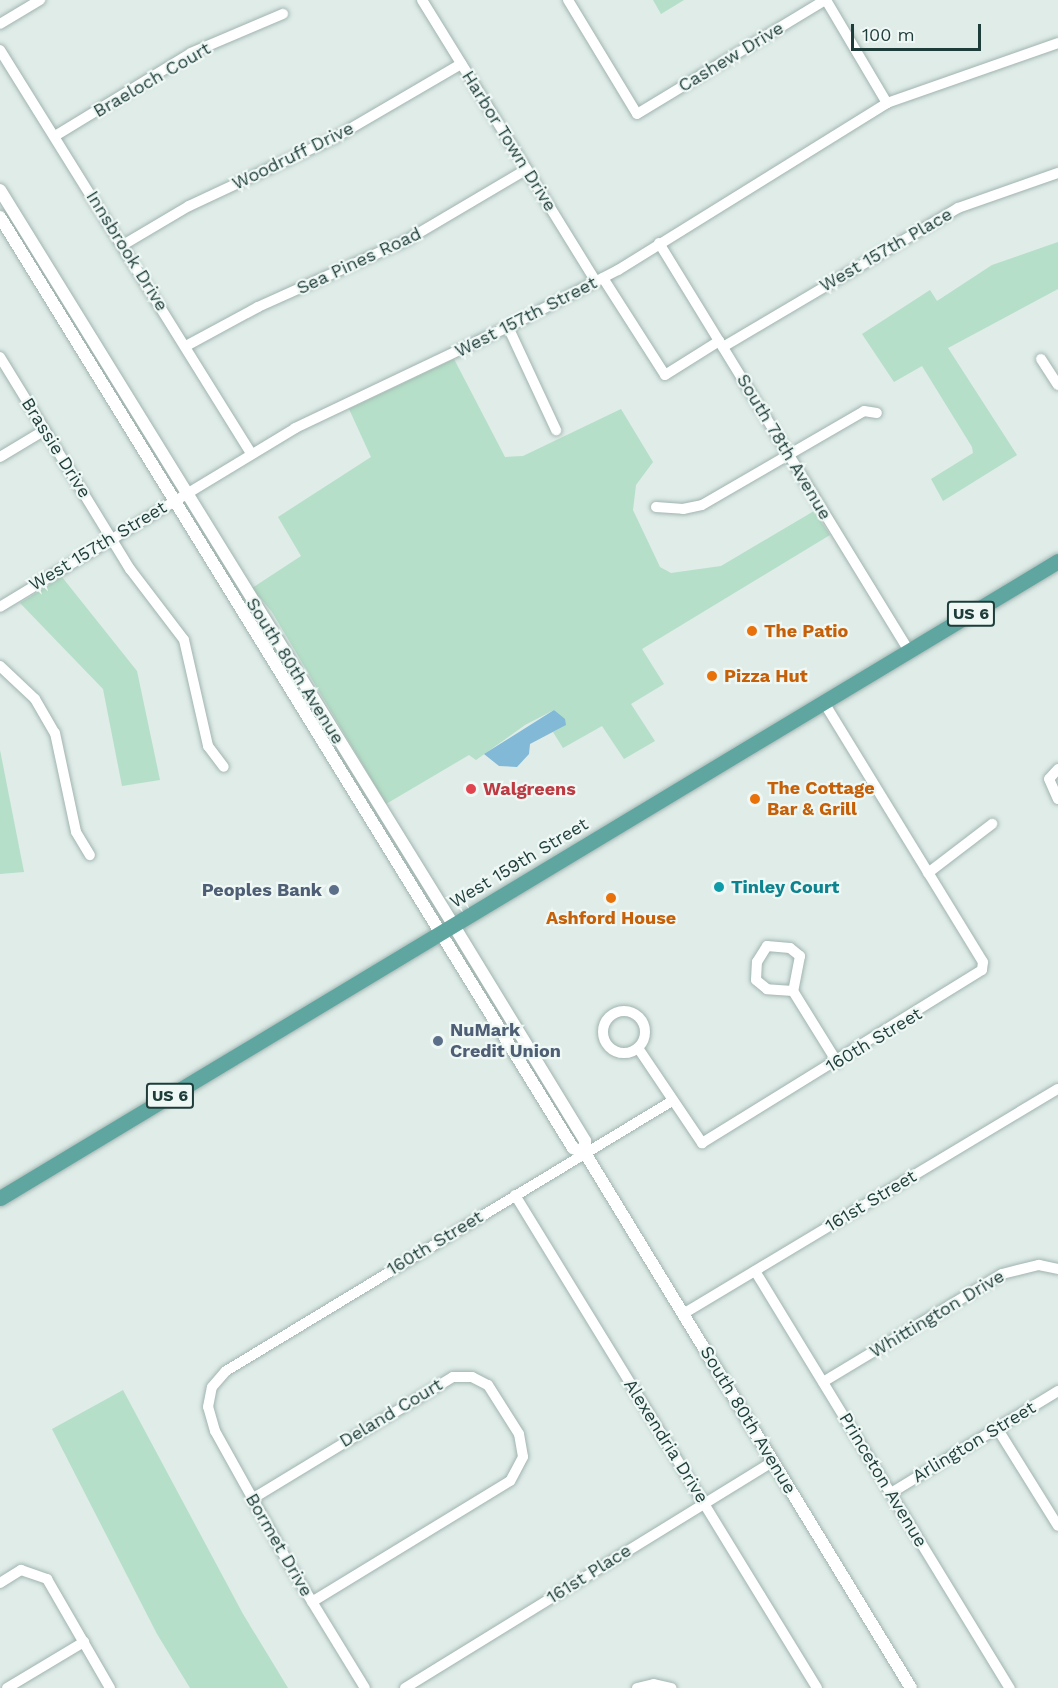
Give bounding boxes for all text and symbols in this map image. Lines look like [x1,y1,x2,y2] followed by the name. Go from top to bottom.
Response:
[854,12,984,50] scale bar
[674,17,788,97] street label: Cashew Drive
[862,24,915,45] text: 100 m
[90,38,214,122] street label: Braeloch Court
[457,66,561,216] street label: Harbor Town Drive
[228,117,358,195] street label: Woodruff Drive
[81,187,173,315] street label: Innsbrook Drive
[816,203,956,297] street label: West 157th Place
[293,223,425,299] street label: Sea Pines Road
[451,272,601,362] street label: West 157th Street
[732,370,836,524] street label: South 78th Avenue
[17,394,95,502] street label: Brassie Drive
[25,496,171,596] street label: West 157th Street
[241,594,349,748] street label: South 80th Avenue
[946,601,996,627] road number: US 6
[764,620,848,642] place label: The Patio
[745,624,759,638] marker: The Patio
[724,665,808,687] place label: Pizza Hut
[705,669,719,683] marker: Pizza Hut
[483,778,576,800] place label: Walgreens
[767,778,875,820] place label: The Cottage Bar & Grill
[464,782,478,796] marker: Walgreens
[748,792,762,806] marker: The Cottage Bar & Grill
[446,813,592,913] street label: West 159th Street
[731,876,840,898] place label: Tinley Court
[202,879,322,901] place label: Peoples Bank
[712,880,726,894] marker: Tinley Court
[327,883,341,897] marker: Peoples Bank
[604,891,618,905] marker: Ashford House
[546,907,676,929] place label: Ashford House
[822,1003,926,1077] street label: 160th Street
[450,1020,561,1062] place label: NuMark Credit Union
[431,1034,445,1048] marker: NuMark Credit Union
[144,1083,195,1109] road number: US 6
[822,1165,920,1237] street label: 161st Street
[383,1206,487,1280] street label: 160th Street
[866,1265,1008,1363] street label: Whittington Drive
[695,1342,801,1498] street label: South 80th Avenue
[336,1374,446,1452] street label: Deland Court
[619,1375,713,1507] street label: Alexendria Drive
[908,1397,1040,1487] street label: Arlington Street
[834,1409,932,1551] street label: Princeton Avenue
[241,1490,317,1600] street label: Bormet Drive
[543,1540,635,1608] street label: 161st Place

